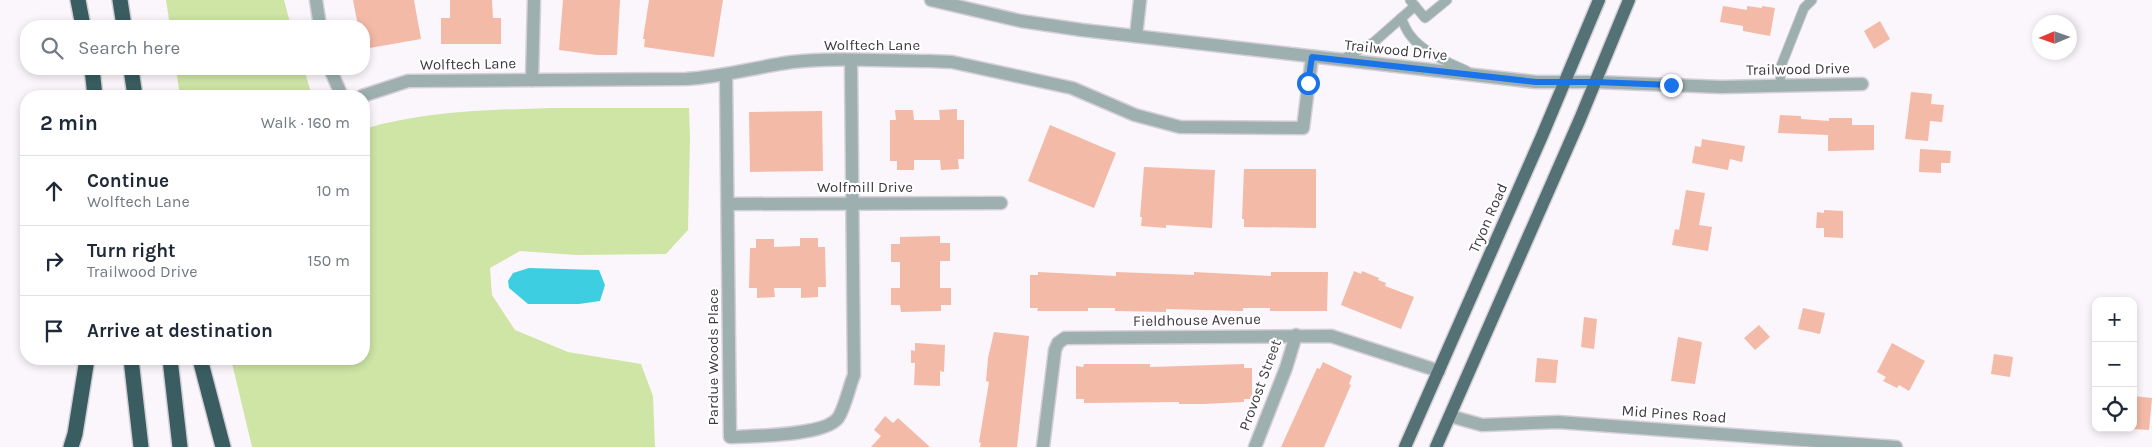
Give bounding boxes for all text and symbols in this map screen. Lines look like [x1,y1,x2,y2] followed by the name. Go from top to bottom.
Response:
[2032,15,2077,60] north arrow
[20,20,370,75] search box
[38,34,66,62] icon: search
[824,36,920,54] street label: Wolftech Lane
[1344,36,1448,64] street label: Trailwood Drive
[78,37,180,59] text: Search here
[420,54,516,74] street label: Wolftech Lane
[1746,59,1850,79] street label: Trailwood Drive
[1297,72,1320,95] route start
[1660,74,1683,97] route end
[40,111,98,135] text: 2 min
[261,113,350,132] text: Walk · 160 m
[87,170,169,192] text: Continue
[40,177,68,205] icon: ahead
[817,178,913,196] street label: Wolfmill Drive
[1465,180,1511,256] street label: Tryon Road
[316,181,350,200] text: 10 m
[87,192,190,211] text: Wolftech Lane
[87,240,176,262] text: Turn right
[40,247,68,275] icon: right
[307,251,350,270] text: 150 m
[87,262,197,281] text: Trailwood Drive
[704,288,722,426] street label: Pardue Woods Place
[2092,297,2137,432] map controls
[2092,297,2137,342] button: +
[1133,310,1261,330] street label: Fieldhouse Avenue
[40,317,68,345] icon: arrive
[87,320,273,342] text: Arrive at destination
[1235,337,1285,433] street label: Provost Street
[2092,342,2137,387] button: −
[2092,387,2137,432] button: locate
[1621,401,1727,427] street label: Mid Pines Road

